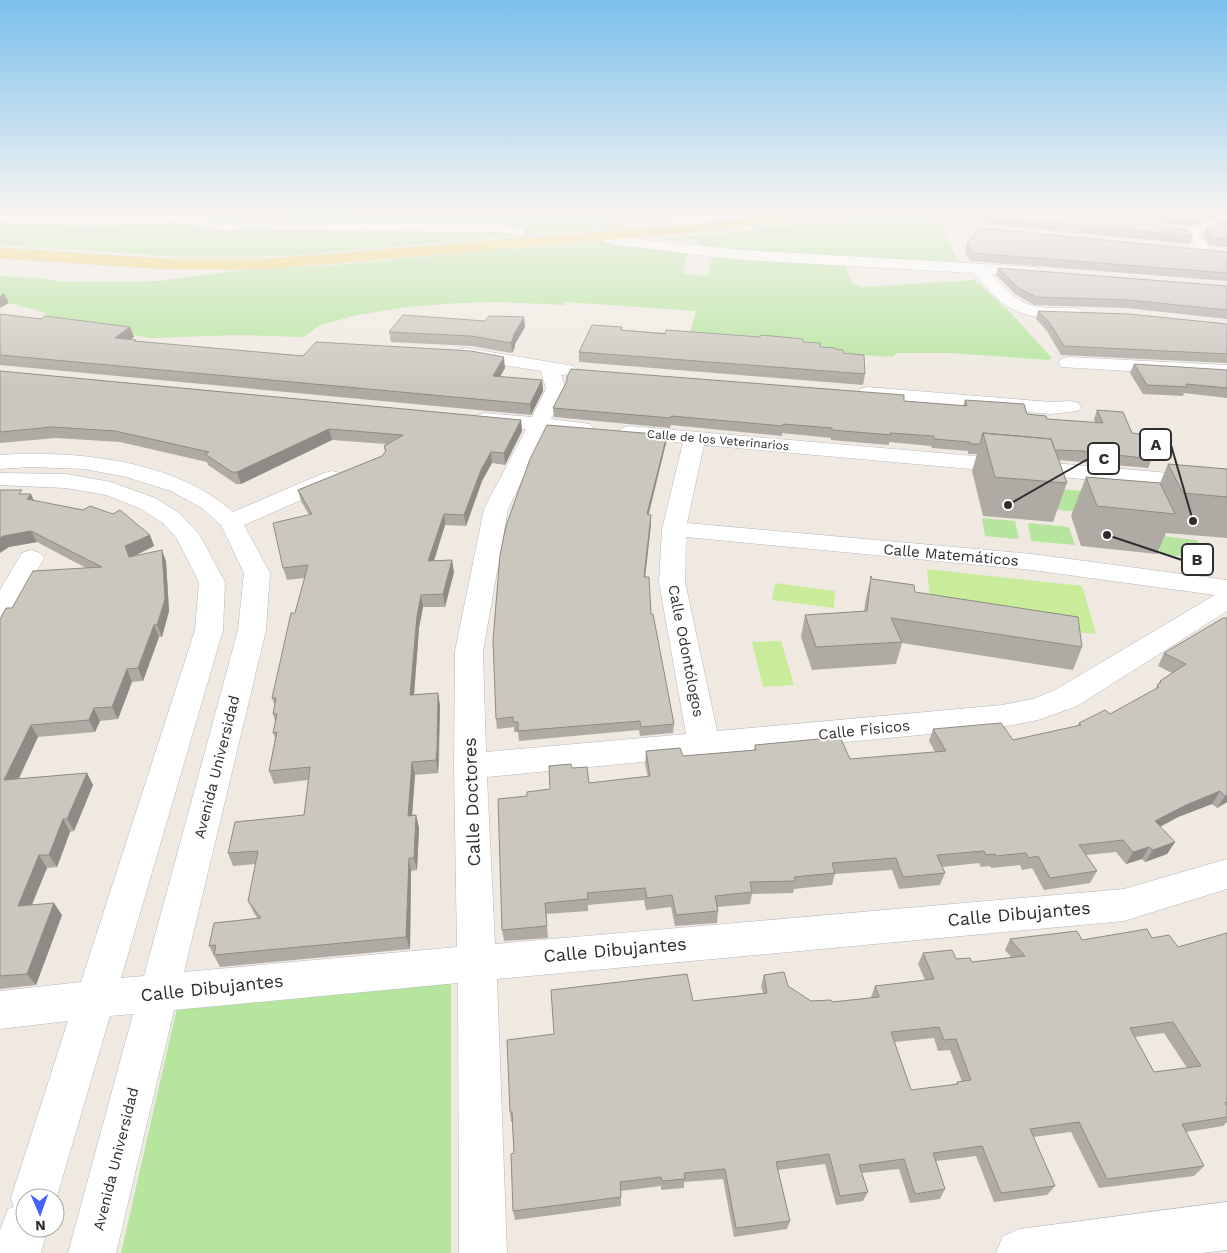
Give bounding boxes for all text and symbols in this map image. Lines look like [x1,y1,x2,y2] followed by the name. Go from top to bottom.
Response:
[646,427,790,453] street label: Calle de los Veterinarios
[1140,429,1171,460] callout: A
[1151,435,1162,454] text: A
[1088,443,1119,474] callout: C
[1099,449,1110,468] text: C
[883,540,1019,570] street label: Calle Matemáticos
[1182,544,1213,575] callout: B
[1192,550,1203,569] text: B
[664,583,708,719] street label: Calle Odontólogos
[190,693,244,841] street label: Avenida Universidad
[817,716,911,744] street label: Calle Físicos
[459,737,484,867] street label: Calle Doctores
[947,897,1091,930] street label: Calle Dibujantes
[543,933,687,966] street label: Calle Dibujantes
[139,970,284,1005] street label: Calle Dibujantes
[89,1085,143,1233] street label: Avenida Universidad
[15,1188,65,1238] north arrow
[35,1218,46,1234] text: N

